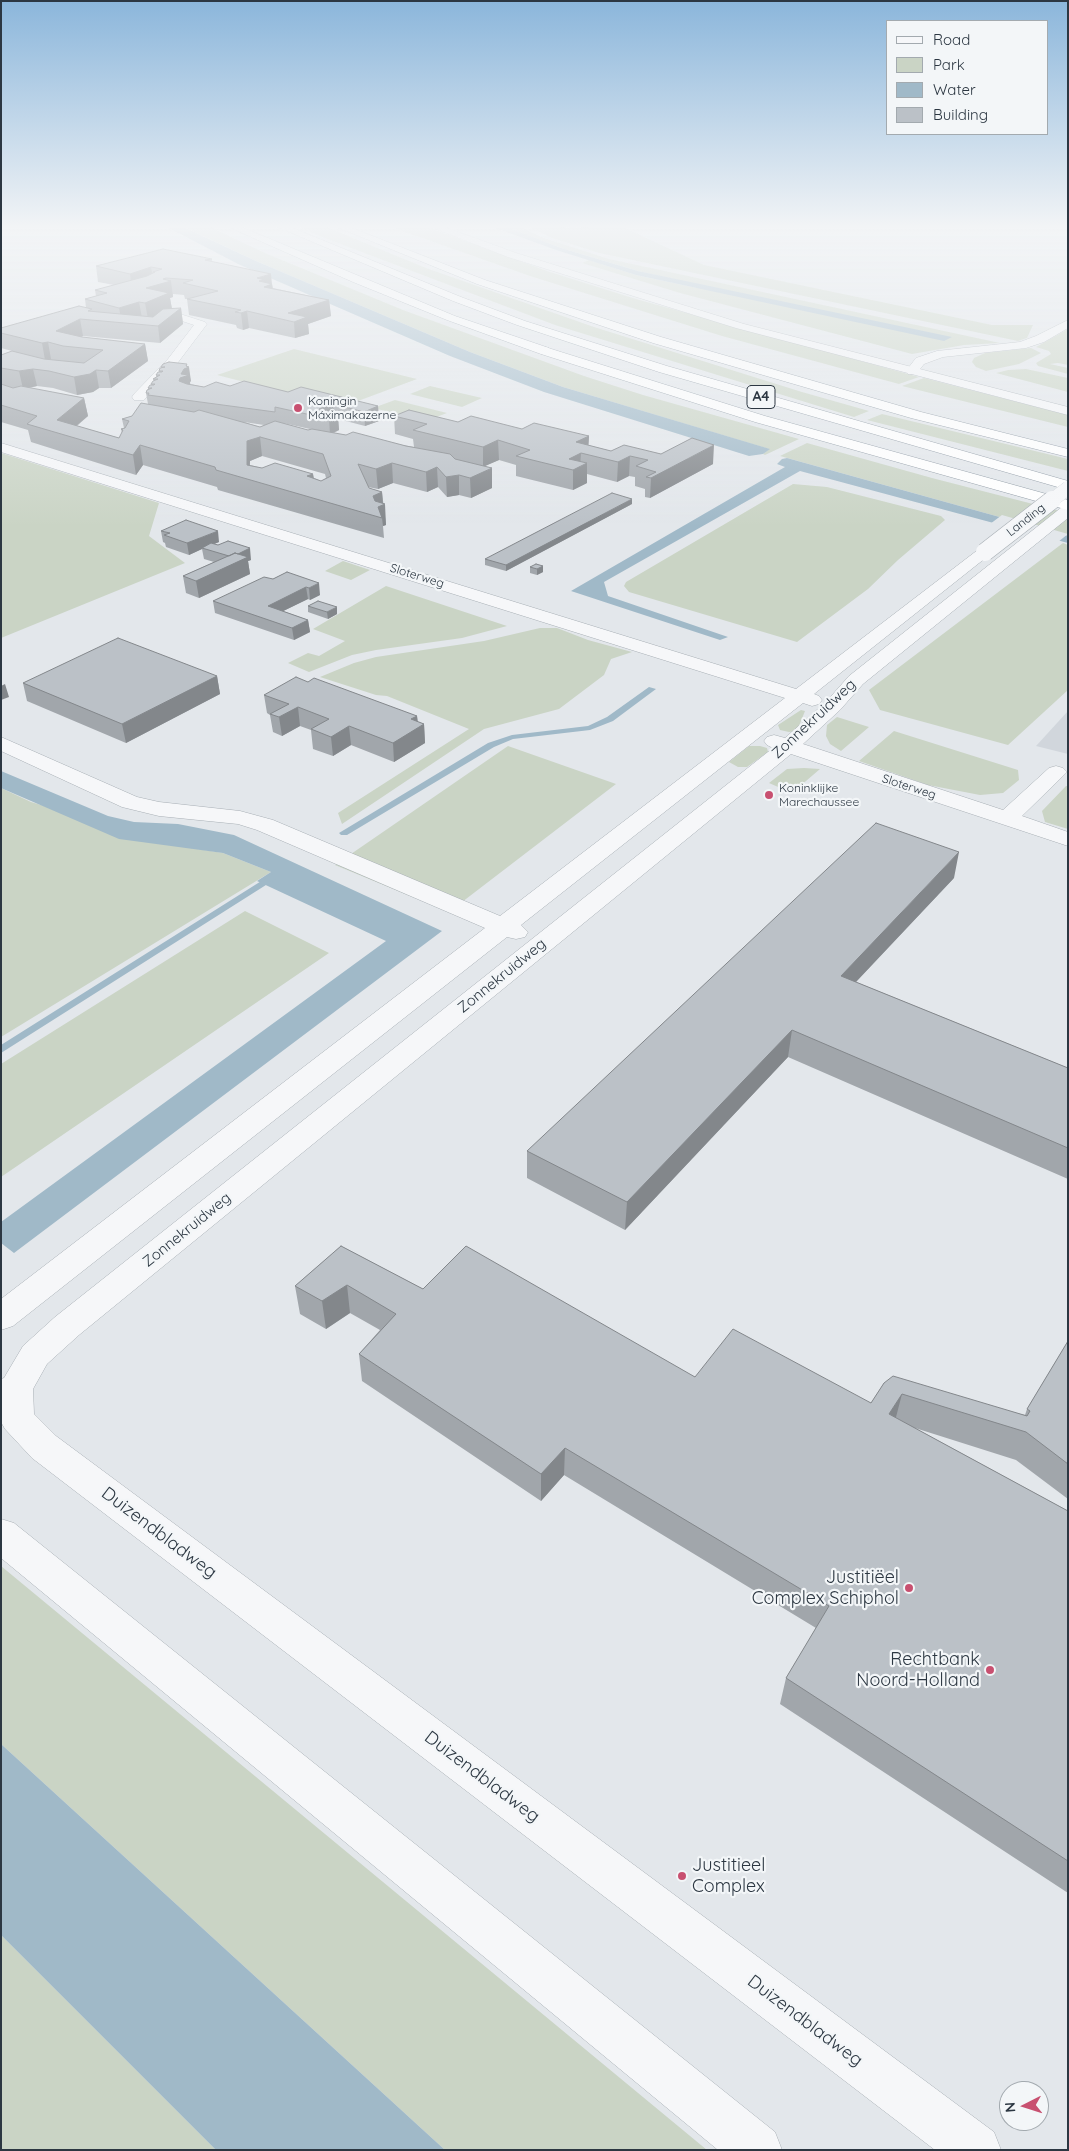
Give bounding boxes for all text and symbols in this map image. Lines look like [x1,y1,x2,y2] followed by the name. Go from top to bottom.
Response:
[886,20,1049,135] legend
[933,30,970,49] text: Road
[933,55,965,74] text: Park
[933,80,976,99] text: Water
[933,105,988,124] text: Building
[747,386,775,408] road number: A4
[308,394,396,422] place label: Koningin Máximakazerne
[292,402,304,414] marker: Koningin Máximakazerne
[1004,501,1048,539] street label: Landing
[388,561,446,591] street label: Sloterweg
[768,676,860,762] street label: Zonnekruidweg
[880,772,938,802] street label: Sloterweg
[779,781,859,809] place label: Koninklijke Marechaussee
[763,789,775,801] marker: Koninklijke Marechaussee
[454,935,550,1017] street label: Zonnekruidweg
[139,1189,235,1271] street label: Zonnekruidweg
[97,1483,221,1583] street label: Duizendbladweg
[752,1567,899,1610] place label: Justitiëel Complex Schiphol
[903,1582,915,1594] marker: Justitiëel Complex Schiphol
[856,1649,980,1692] place label: Rechtbank Noord-Holland
[984,1664,996,1676] marker: Rechtbank Noord-Holland
[420,1727,544,1827] street label: Duizendbladweg
[692,1855,765,1898] place label: Justitieel Complex
[676,1870,688,1882] marker: Justitieel Complex
[743,1971,867,2071] street label: Duizendbladweg
[999,2081,1049,2131] north arrow
[1001,2101,1019,2113] text: N

